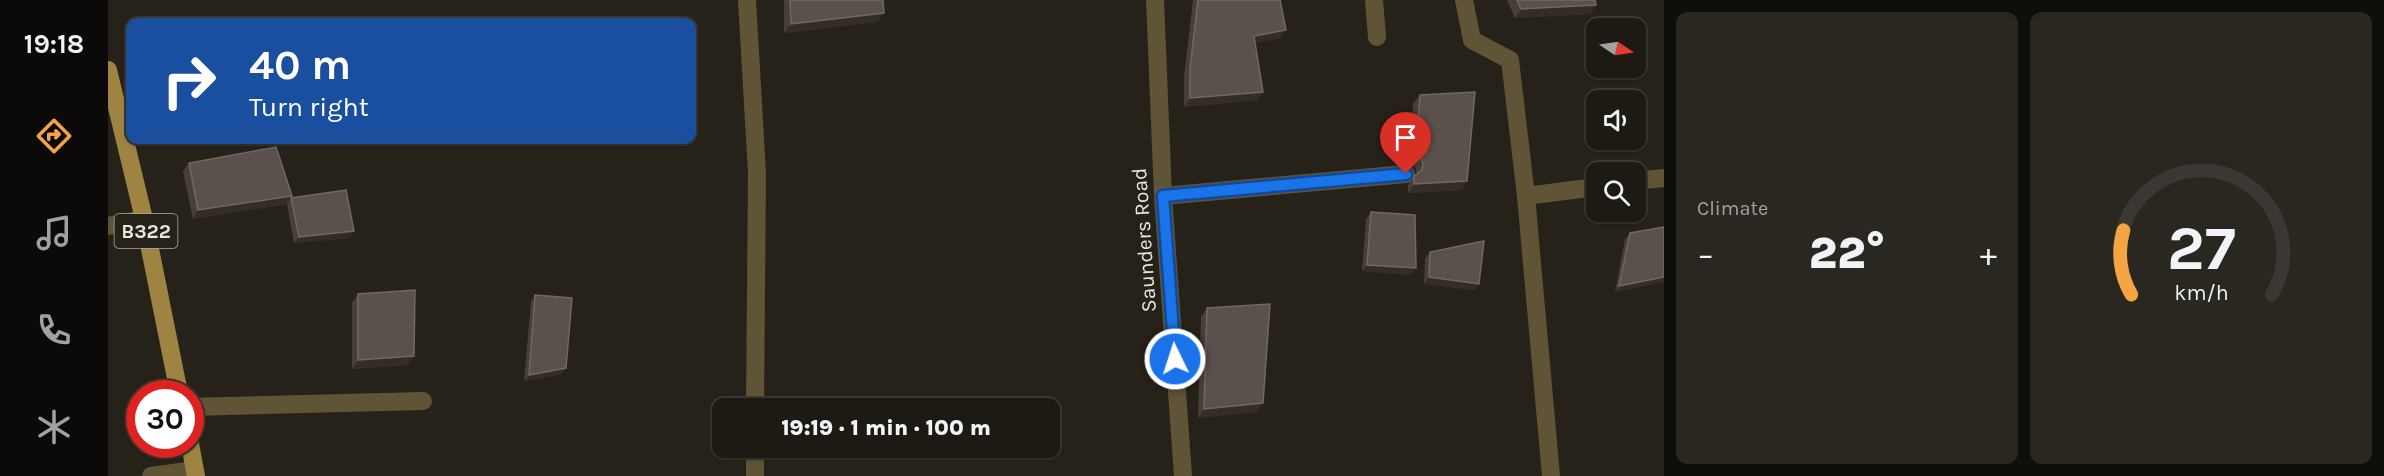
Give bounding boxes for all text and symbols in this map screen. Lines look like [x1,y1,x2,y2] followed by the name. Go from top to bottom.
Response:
[1586,18,1646,78] north arrow
[1586,18,1646,222] map controls
[24,28,84,60] text: 19:18
[249,40,351,90] text: 40 m
[150,42,228,120] icon: right
[1586,90,1646,150] button: sound
[249,91,369,123] text: Turn right
[1380,112,1431,174] pin
[33,115,75,157] icon: directions
[1389,121,1422,154] icon: arrive
[1586,162,1646,222] button: search
[1127,167,1161,313] street label: Saunders Road
[1697,197,1768,220] text: Climate
[33,212,75,254] icon: music
[2167,212,2235,285] text: 27
[114,214,178,248] road number: B322
[1809,227,1885,279] text: 22°
[1697,235,1714,273] text: −
[1980,235,1997,273] text: +
[2174,280,2228,305] text: km/h
[33,309,75,351] icon: phone
[1143,327,1207,391] position arrow
[126,380,204,458] speed limit sign: 30
[33,406,75,448] icon: climate
[781,415,991,441] text: 19:19 · 1 min · 100 m

